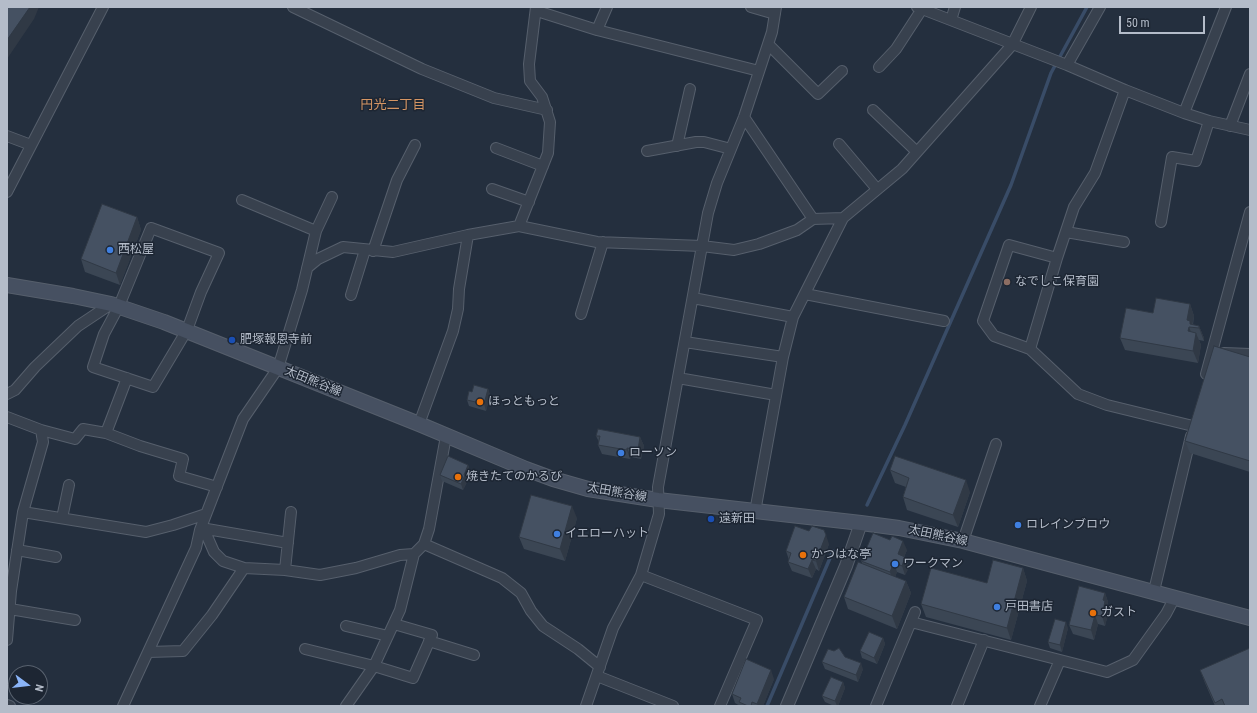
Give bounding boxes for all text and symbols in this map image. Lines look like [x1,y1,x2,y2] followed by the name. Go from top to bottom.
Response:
[1121,8,1207,34] scale bar
[1126,16,1150,30] text: 50 m
[361,98,425,114] district label: 円光二丁目
[118,243,154,257] place label: 西松屋
[105,245,115,255] marker: 西松屋
[1015,275,1099,289] place label: なでしこ保育園
[1002,277,1012,287] marker: なでしこ保育園
[240,333,312,347] place label: 肥塚報恩寺前
[227,335,237,345] marker: 肥塚報恩寺前
[282,364,344,400] street label: 太田熊谷線
[488,395,560,409] place label: ほっともっと
[475,397,485,407] marker: ほっともっと
[629,446,677,460] place label: ローソン
[616,448,626,458] marker: ローソン
[466,470,562,484] place label: 焼きたてのかるび
[453,472,463,482] marker: 焼きたてのかるび
[586,481,648,505] street label: 太田熊谷線
[719,512,755,526] place label: 遠新田
[706,514,716,524] marker: 遠新田
[1026,518,1110,532] place label: ロレインブロウ
[1013,520,1023,530] marker: ロレインブロウ
[907,523,969,549] street label: 太田熊谷線
[565,527,649,541] place label: イエローハット
[552,529,562,539] marker: イエローハット
[811,548,871,562] place label: かつはな亭
[798,550,808,560] marker: かつはな亭
[903,557,963,571] place label: ワークマン
[890,559,900,569] marker: ワークマン
[1005,600,1053,614] place label: 戸田書店
[992,602,1002,612] marker: 戸田書店
[1101,606,1137,620] place label: ガスト
[1088,608,1098,618] marker: ガスト
[8,665,48,705] north arrow
[32,683,46,693] text: N

